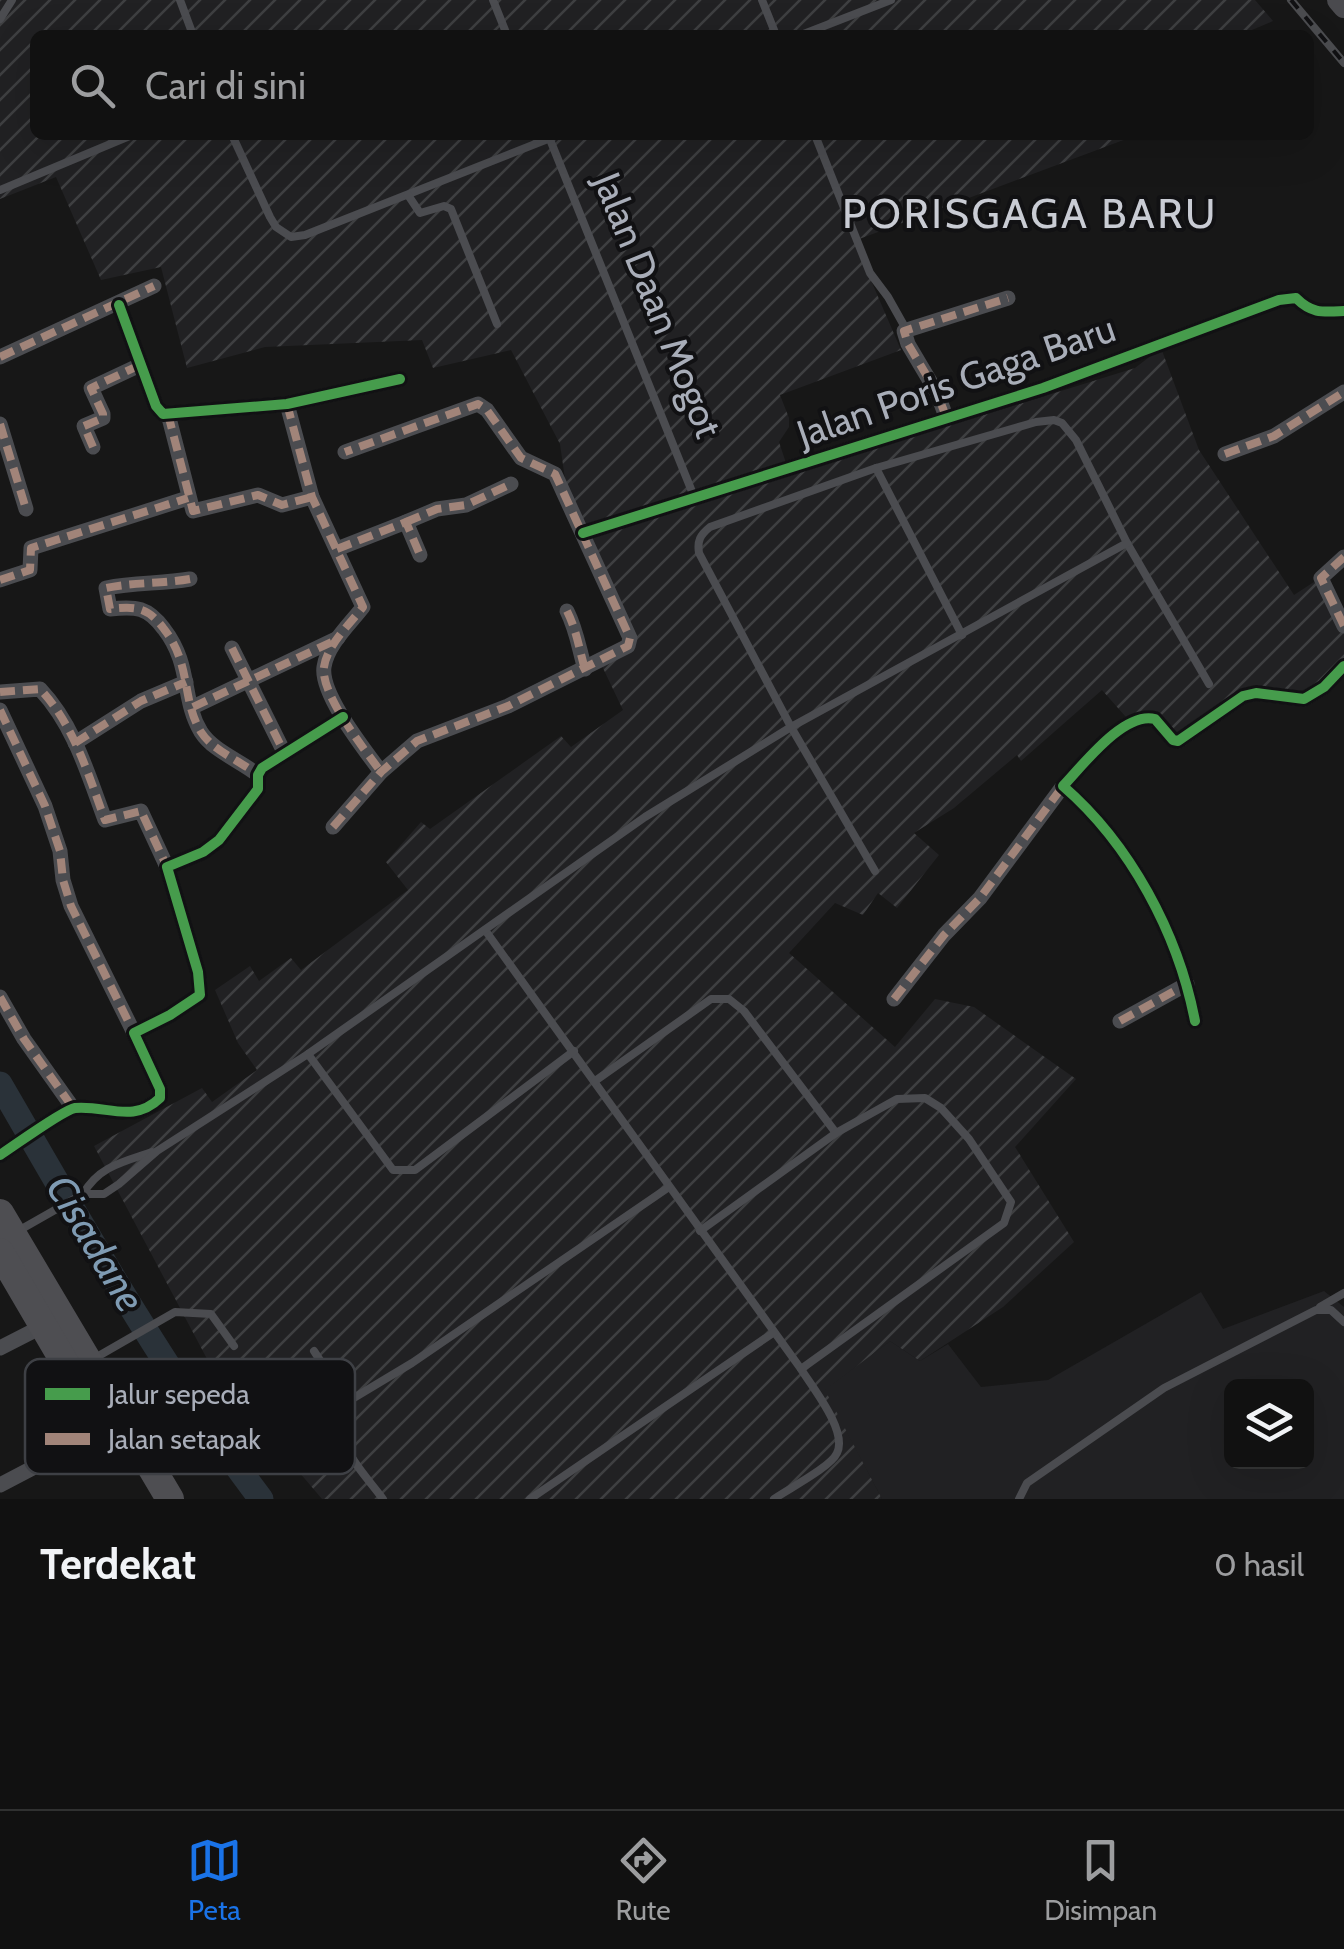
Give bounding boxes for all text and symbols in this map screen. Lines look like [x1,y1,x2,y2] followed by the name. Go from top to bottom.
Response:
[30,30,1314,140] search box
[65,58,120,113] icon: search
[145,62,306,109] text: Cari di sini
[583,165,733,445] street label: Jalan Daan Mogot
[842,187,1218,239] district label: PORISGAGA BARU
[790,305,1121,458] street label: Jalan Poris Gaga Baru
[36,1166,156,1320] water label: Cisadane
[25,1359,355,1474] legend
[107,1377,250,1411] text: Jalur sepeda
[1224,1379,1314,1469] map controls
[1224,1379,1314,1469] button: layers
[107,1422,261,1456] text: Jalan setapak
[40,1538,196,1590] text: Terdekat
[1214,1545,1304,1584] text: 0 hasil
[187,1833,242,1927] tab: Peta
[616,1833,671,1927] tab: Rute
[1044,1833,1157,1927] tab: Disimpan

